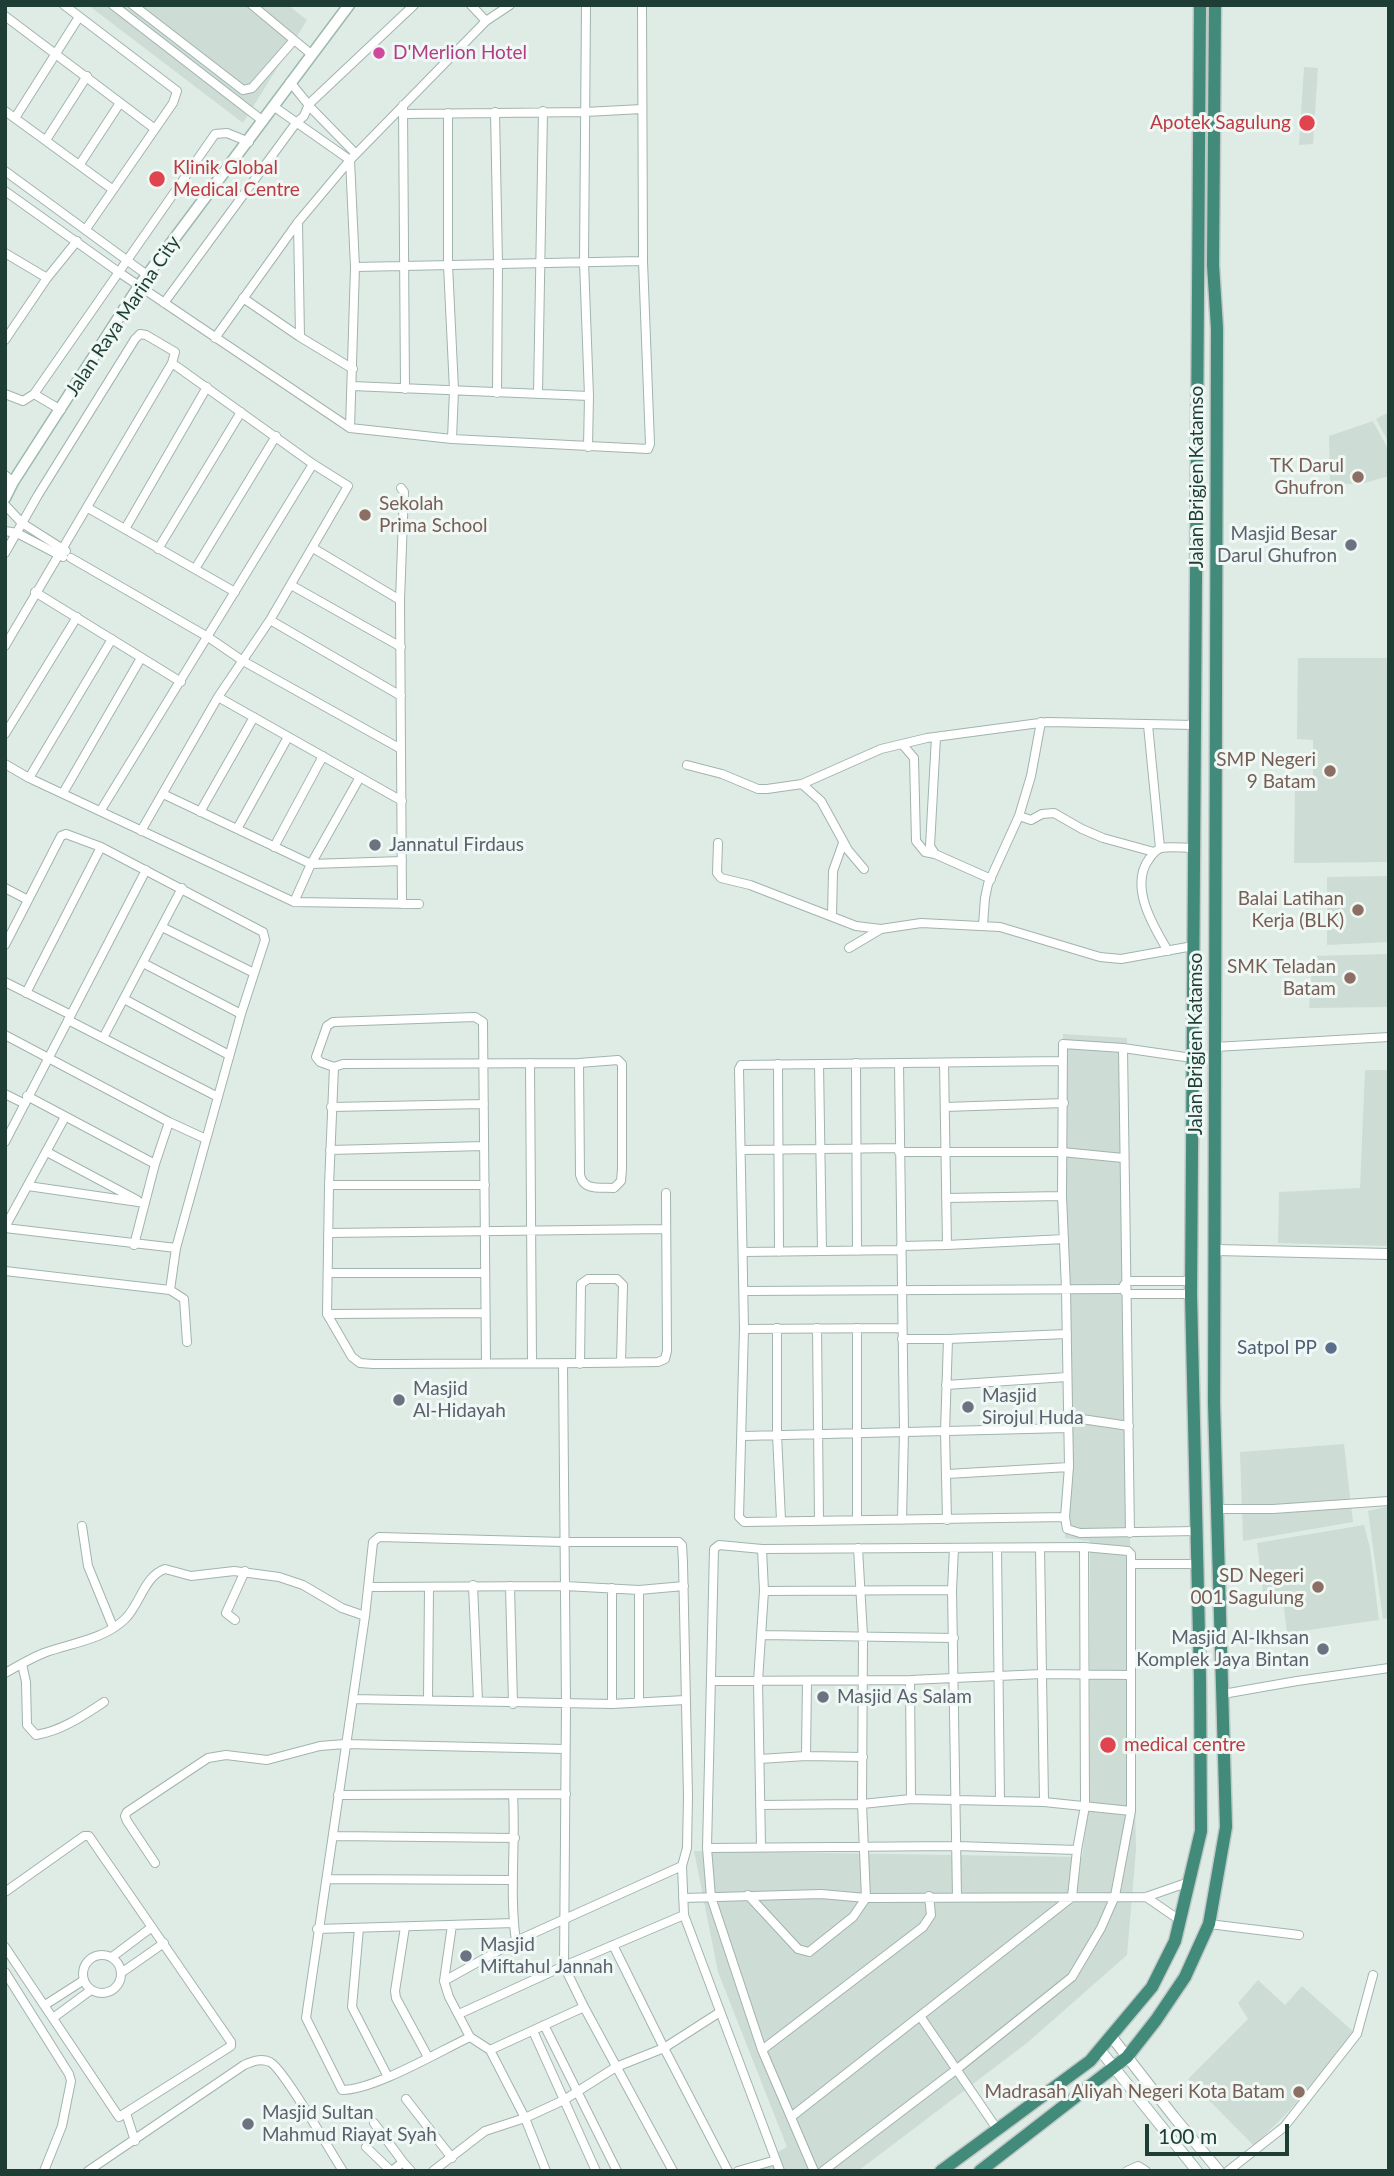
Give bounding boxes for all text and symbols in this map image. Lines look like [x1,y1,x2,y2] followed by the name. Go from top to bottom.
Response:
[393,42,527,64] place label: D'Merlion Hotel
[371,45,387,61] marker: D'Merlion Hotel
[1150,112,1291,134] place label: Apotek Sagulung
[1297,113,1317,133] marker: Apotek Sagulung
[173,157,300,201] place label: Klinik Global Medical Centre
[147,169,167,189] marker: Klinik Global Medical Centre
[61,232,185,400] street label: Jalan Raya Marina City
[1186,386,1208,568] street label: Jalan Brigjen Katamso
[1270,455,1344,499] place label: TK Darul Ghufron
[1350,469,1366,485] marker: TK Darul Ghufron
[379,493,488,537] place label: Sekolah Prima School
[357,507,373,523] marker: Sekolah Prima School
[1217,523,1337,567] place label: Masjid Besar Darul Ghufron
[1343,537,1359,553] marker: Masjid Besar Darul Ghufron
[1216,749,1316,793] place label: SMP Negeri 9 Batam
[1322,763,1338,779] marker: SMP Negeri 9 Batam
[389,834,524,856] place label: Jannatul Firdaus
[367,837,383,853] marker: Jannatul Firdaus
[1238,888,1344,932] place label: Balai Latihan Kerja (BLK)
[1350,902,1366,918] marker: Balai Latihan Kerja (BLK)
[1185,953,1207,1135] street label: Jalan Brigjen Katamso
[1227,956,1336,1000] place label: SMK Teladan Batam
[1342,970,1358,986] marker: SMK Teladan Batam
[1237,1337,1317,1359] place label: Satpol PP
[1323,1340,1339,1356] marker: Satpol PP
[413,1378,506,1422] place label: Masjid Al-Hidayah
[982,1385,1084,1429] place label: Masjid Sirojul Huda
[391,1392,407,1408] marker: Masjid Al-Hidayah
[960,1399,976,1415] marker: Masjid Sirojul Huda
[1190,1565,1304,1609] place label: SD Negeri 001 Sagulung
[1310,1579,1326,1595] marker: SD Negeri 001 Sagulung
[1136,1627,1309,1671] place label: Masjid Al-Ikhsan Komplek Jaya Bintan
[1315,1641,1331,1657] marker: Masjid Al-Ikhsan Komplek Jaya Bintan
[837,1686,972,1708] place label: Masjid As Salam
[815,1689,831,1705] marker: Masjid As Salam
[1124,1734,1245,1756] place label: medical centre
[1098,1735,1118,1755] marker: medical centre
[480,1934,613,1978] place label: Masjid Miftahul Jannah
[458,1948,474,1964] marker: Masjid Miftahul Jannah
[985,2081,1285,2103] place label: Madrasah Aliyah Negeri Kota Batam
[1291,2084,1307,2100] marker: Madrasah Aliyah Negeri Kota Batam
[262,2102,437,2146] place label: Masjid Sultan Mahmud Riayat Syah
[1149,2110,1292,2154] scale bar
[240,2116,256,2132] marker: Masjid Sultan Mahmud Riayat Syah
[1158,2123,1217,2148] text: 100 m

